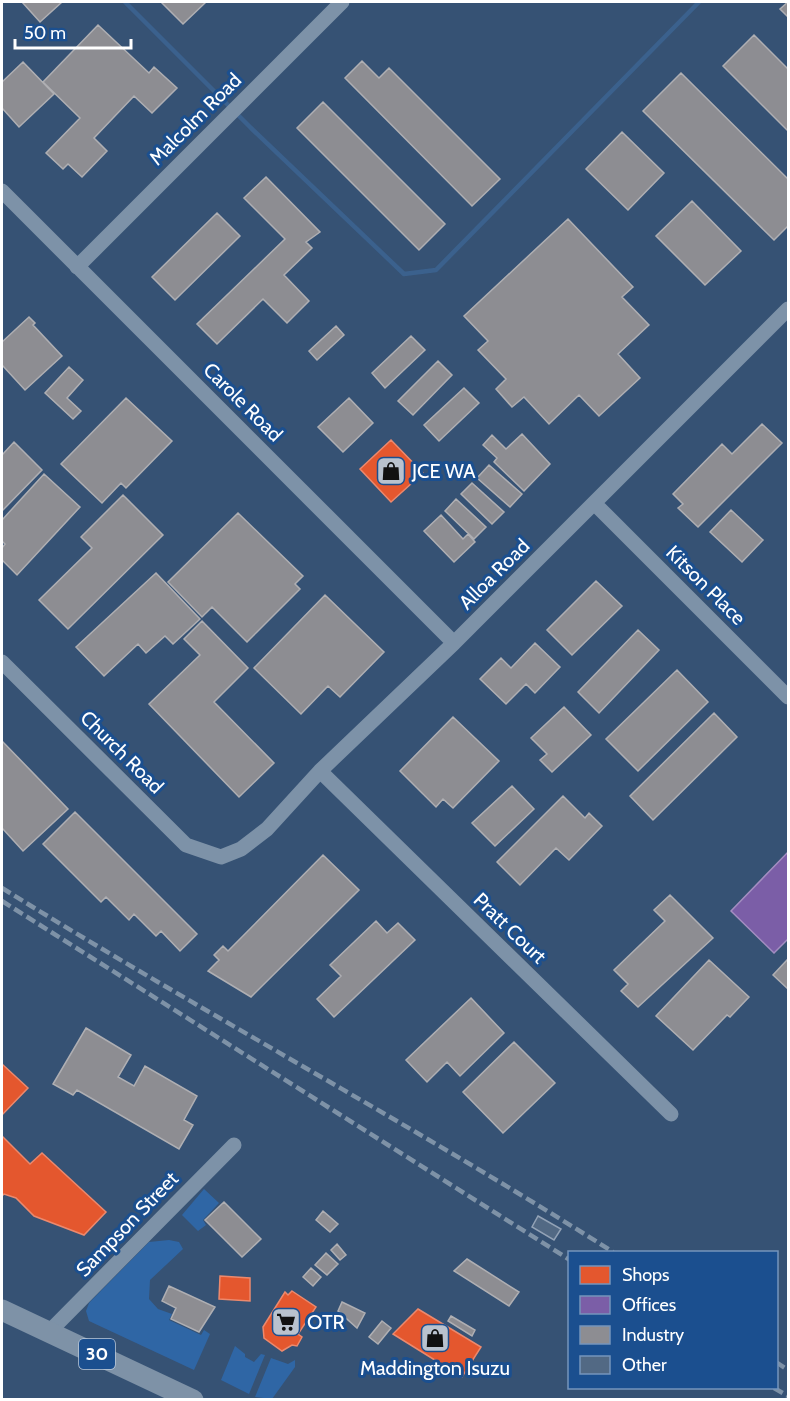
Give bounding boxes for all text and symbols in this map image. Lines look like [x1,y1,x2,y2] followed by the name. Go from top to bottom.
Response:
[15,12,130,50] scale bar
[24,22,66,44] text: 50 m
[144,68,246,170] street label: Malcolm Road
[199,358,287,446] street label: Carole Road
[375,455,407,487] shop icon: JCE WA
[411,459,476,483] place label: JCE WA
[454,534,534,614] street label: Alloa Road
[661,540,751,630] street label: Kitson Place
[76,706,168,798] street label: Church Road
[469,888,551,969] street label: Pratt Court
[71,1166,183,1281] street label: Sampson Street
[568,1251,778,1389] legend
[622,1264,670,1286] text: Shops
[622,1294,676,1316] text: Offices
[270,1306,302,1338] supermarket icon: OTR
[307,1310,345,1334] place label: OTR
[419,1322,451,1354] shop icon: Maddington Isuzu
[622,1324,684,1346] text: Industry
[79,1339,115,1369] road number: 30
[622,1354,667,1376] text: Other
[360,1356,510,1380] place label: Maddington Isuzu

